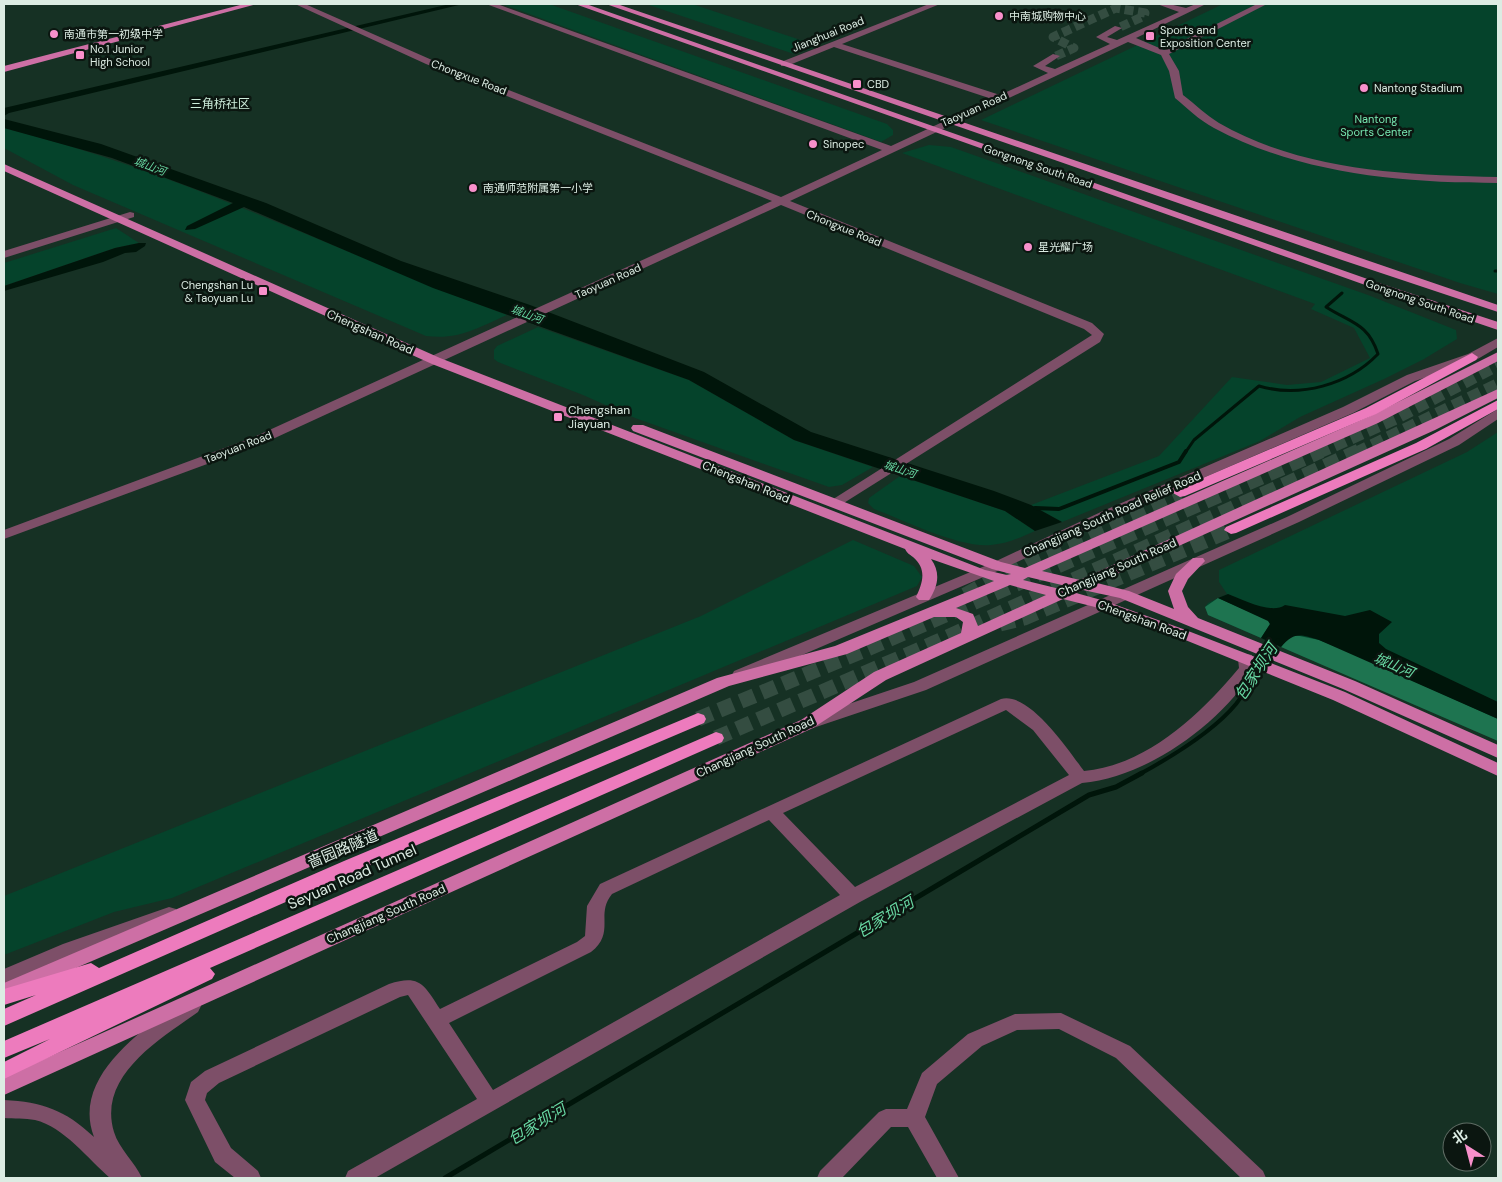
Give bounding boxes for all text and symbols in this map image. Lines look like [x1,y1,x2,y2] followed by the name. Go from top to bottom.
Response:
[1009,9,1086,23] place label: 中南城购物中心
[993,10,1005,22] marker: 中南城购物中心
[790,13,866,55] street label: Jianghuai Road
[1160,23,1251,50] place label: Sports and Exposition Center
[64,27,163,41] place label: 南通市第一初级中学
[48,28,60,40] marker: 南通市第一初级中学
[1144,30,1156,42] marker: Sports and Exposition Center
[90,42,150,69] place label: No.1 Junior High School
[74,49,86,61] marker: No.1 Junior High School
[429,56,509,98] street label: Chongxue Road
[867,77,890,91] place label: CBD
[851,78,863,90] marker: CBD
[1374,81,1462,95] place label: Nantong Stadium
[1358,82,1370,94] marker: Nantong Stadium
[939,88,1009,130] street label: Taoyuan Road
[190,96,250,112] district label: 三角桥社区
[1340,112,1412,139] park label: Nantong Sports Center
[823,137,864,151] place label: Sinopec
[807,138,819,150] marker: Sinopec
[982,141,1094,191] street label: Gongnong South Road
[132,154,170,179] water label: 城山河
[483,181,593,195] place label: 南通师范附属第一小学
[467,182,479,194] marker: 南通师范附属第一小学
[804,207,884,249] street label: Chongxue Road
[1038,240,1093,254] place label: 星光耀广场
[1022,241,1034,253] marker: 星光耀广场
[573,260,643,302] street label: Taoyuan Road
[1364,276,1476,326] street label: Gongnong South Road
[181,278,253,305] place label: Chengshan Lu & Taoyuan Lu
[257,285,269,297] marker: Chengshan Lu & Taoyuan Lu
[509,302,547,327] water label: 城山河
[324,306,416,358] street label: Chengshan Road
[568,402,630,432] place label: Chengshan Jiayuan
[552,411,564,423] marker: Chengshan Jiayuan
[202,428,274,466] street label: Taoyuan Road
[700,457,792,507] street label: Chengshan Road
[882,457,920,482] water label: 城山河
[1021,467,1203,561] street label: Changjiang South Road Relief Road
[1055,535,1179,601] street label: Changjiang South Road
[1095,597,1189,643] street label: Chengshan Road
[1230,637,1284,705] water label: 包家坝河
[1371,649,1420,683] water label: 城山河
[693,713,817,781] street label: Changjiang South Road
[305,825,381,873] street label: 啬园路隧道
[284,840,420,914] street label: Seyuan Road Tunnel
[324,881,448,947] street label: Changjiang South Road
[852,890,920,942] water label: 包家坝河
[504,1097,572,1149] water label: 包家坝河
[1442,1122,1492,1172] north arrow
[1448,1125,1470,1148] text: 北

